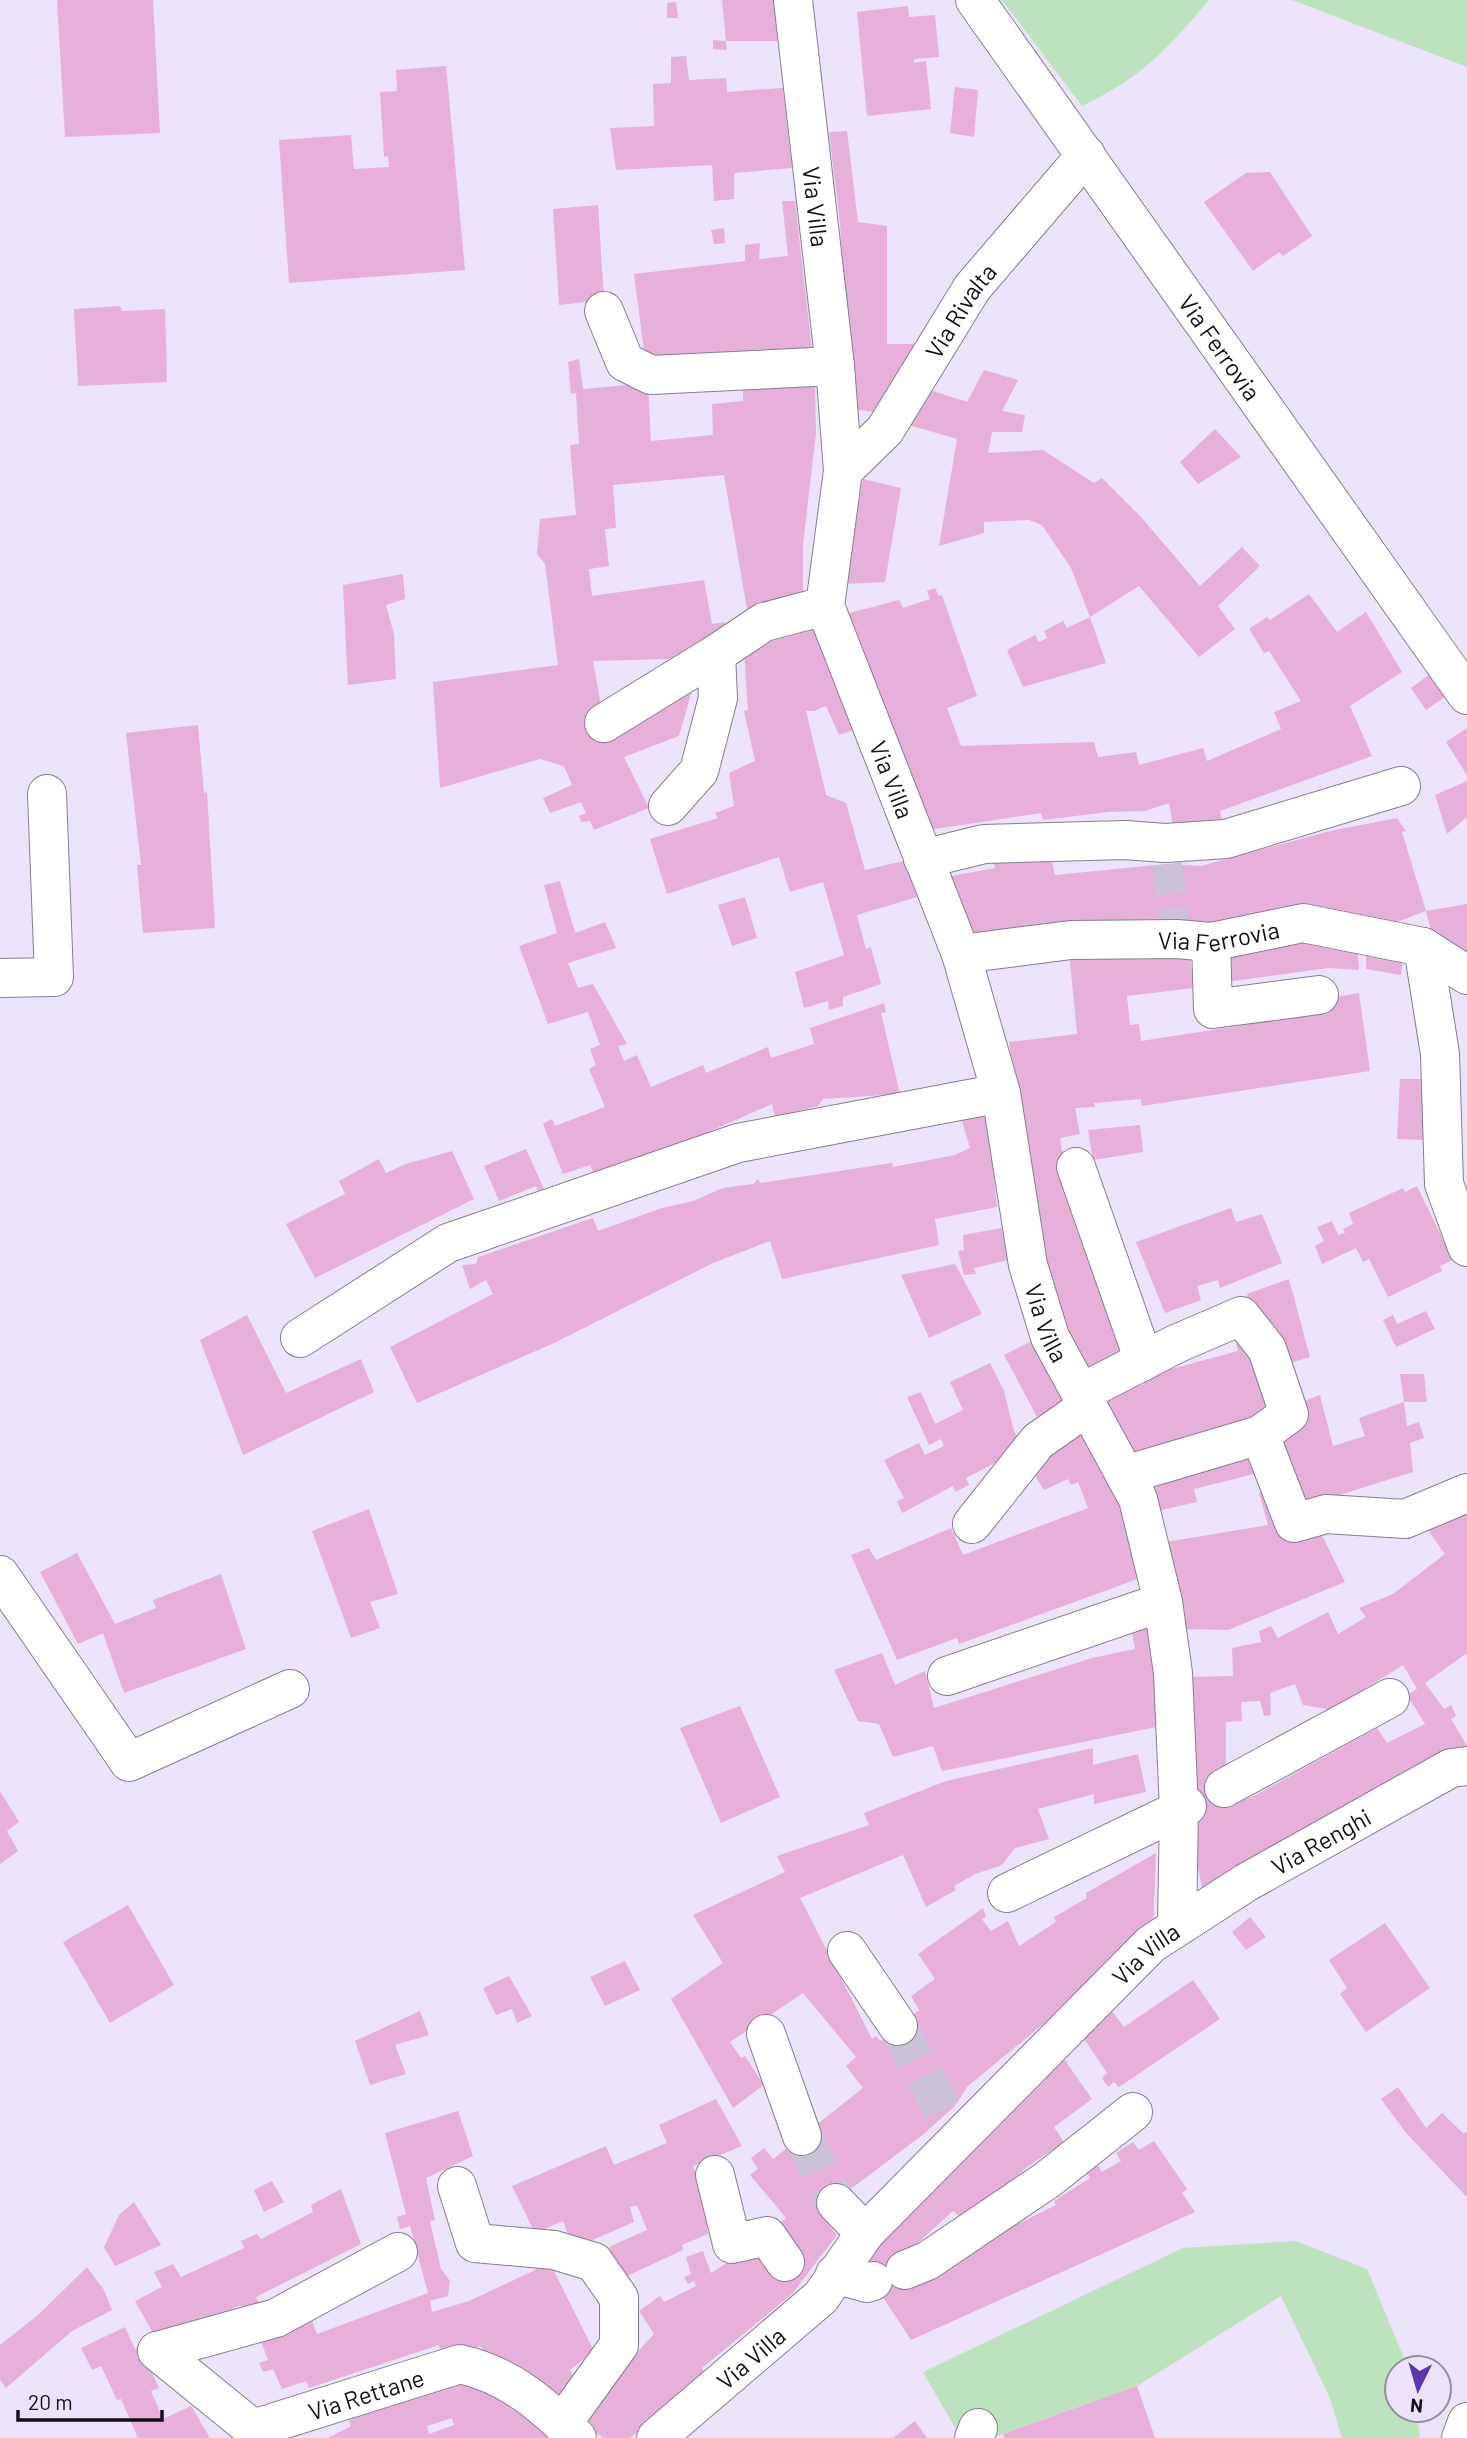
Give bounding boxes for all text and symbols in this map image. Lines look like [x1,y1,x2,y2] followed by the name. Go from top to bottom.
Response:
[798,165,836,249] street label: Via Villa
[918,257,1002,363] street label: Via Rivalta
[1173,288,1268,405] street label: Via Ferrovia
[865,736,921,822] street label: Via Villa
[1158,914,1282,957] street label: Via Ferrovia
[1020,1280,1075,1367] street label: Via Villa
[1266,1801,1376,1880] street label: Via Renghi
[1105,1915,1184,1990] street label: Via Villa
[710,2320,790,2395] street label: Via Villa
[1383,2354,1453,2424] north arrow
[304,2362,427,2425] street label: Via Rettane
[18,2378,161,2422] scale bar
[28,2389,73,2414] text: 20 m
[1409,2394,1424,2418] text: N

